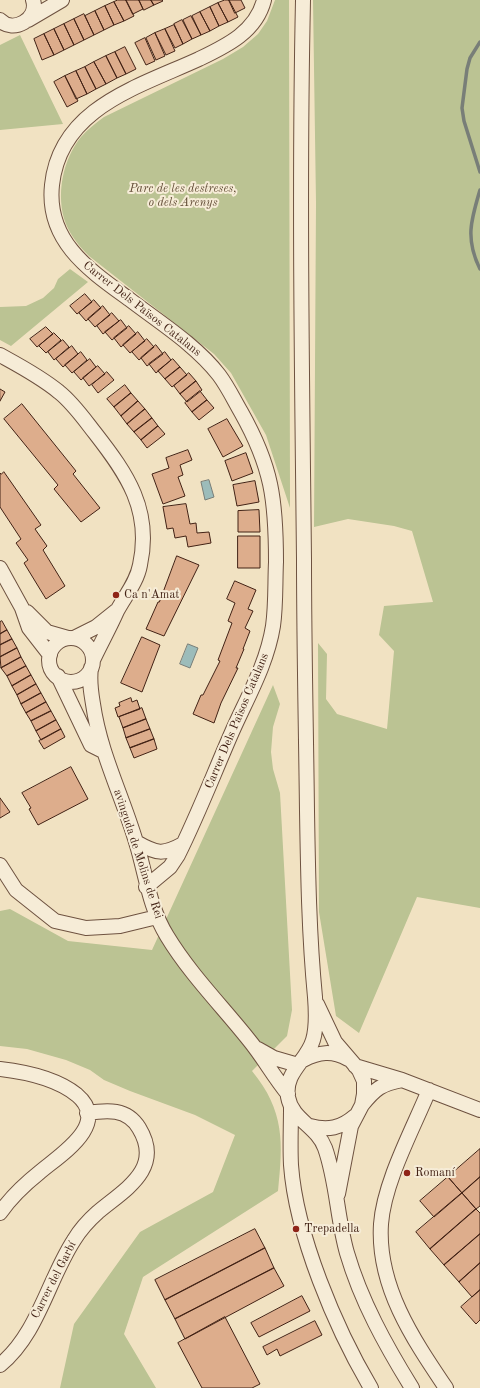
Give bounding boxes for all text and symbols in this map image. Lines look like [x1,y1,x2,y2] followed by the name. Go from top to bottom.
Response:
[129,182,237,210] park label: Parc de les destreses, o dels Arenys
[80,258,204,360] street label: Carrer Dels Països Catalans
[124,588,180,602] place label: Ca n'Amat
[111,590,121,600] marker: Ca n'Amat
[202,651,272,791] street label: Carrer Dels Països Catalans
[110,787,166,921] street label: avinguda de Molins de Rei
[415,1166,455,1180] place label: Romaní
[402,1168,412,1178] marker: Romaní
[304,1222,359,1236] place label: Trepadella
[291,1224,301,1234] marker: Trepadella
[28,1239,80,1321] street label: Carrer del Garbí

